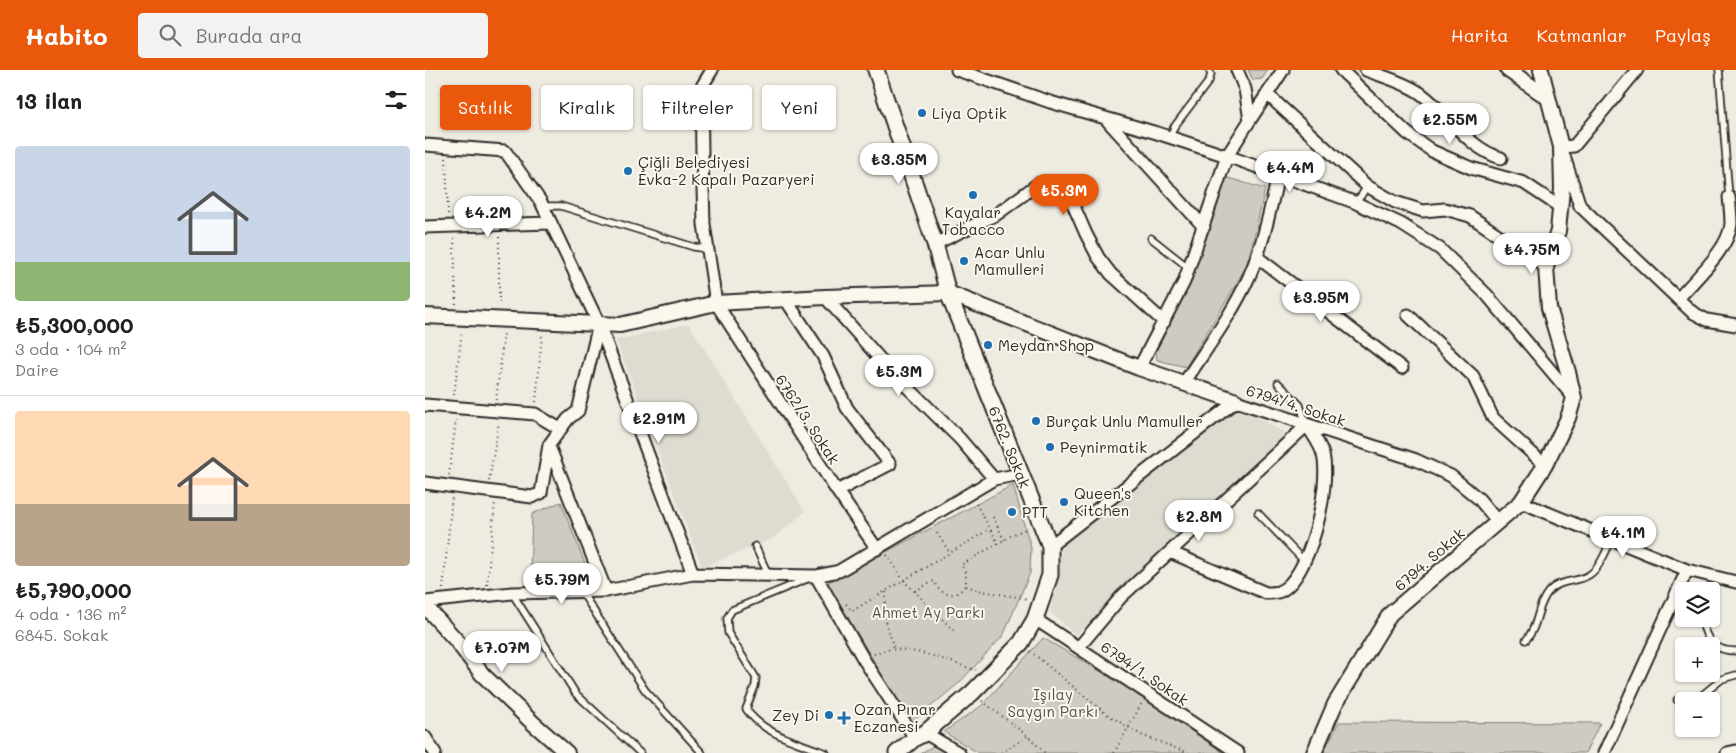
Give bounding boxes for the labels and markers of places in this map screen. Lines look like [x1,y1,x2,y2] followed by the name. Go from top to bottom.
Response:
[1409,102,1491,145] pin: ₺2.55M
[932,103,1007,123] place label: Liya Optik
[916,107,928,119] marker: Liya Optik
[858,142,940,185] pin: ₺3.35M
[1255,150,1325,193] pin: ₺4.4M
[638,152,815,189] place label: Çiğli Belediyesi Evka-2 Kapalı Pazaryeri
[622,165,634,177] marker: Çiğli Belediyesi Evka-2 Kapalı Pazaryeri
[1029,174,1099,216] pin: ₺5.3M
[967,189,979,201] marker: Kayalar Tobacco
[453,196,523,238] pin: ₺4.2M
[942,202,1004,239] place label: Kayalar Tobacco
[1491,232,1573,275] pin: ₺4.75M
[974,242,1045,279] place label: Acar Unlu Mamulleri
[958,255,970,267] marker: Acar Unlu Mamulleri
[1280,280,1362,323] pin: ₺3.95M
[998,335,1094,355] place label: Meydan Shop
[982,339,994,351] marker: Meydan Shop
[864,354,934,397] pin: ₺5.3M
[618,402,700,444] pin: ₺2.91M
[1046,411,1203,431] place label: Burçak Unlu Mamuller
[1030,415,1042,427] marker: Burçak Unlu Mamuller
[1060,437,1147,457] place label: Peynirmatik
[1044,441,1056,453] marker: Peynirmatik
[1074,483,1131,520] place label: Queen's Kitchen
[1058,496,1070,508] marker: Queen's Kitchen
[1164,500,1234,542] pin: ₺2.8M
[1022,502,1048,522] place label: PTT
[1006,506,1018,518] marker: PTT
[1588,516,1658,558] pin: ₺4.1M
[521,562,603,605] pin: ₺5.79M
[461,630,543,673] pin: ₺7.07M
[854,699,936,736] place label: Ozan Pınar Eczanesi
[772,705,819,725] place label: Zey Di
[823,709,835,721] marker: Zey Di
[838,712,850,724] marker: Ozan Pınar Eczanesi

